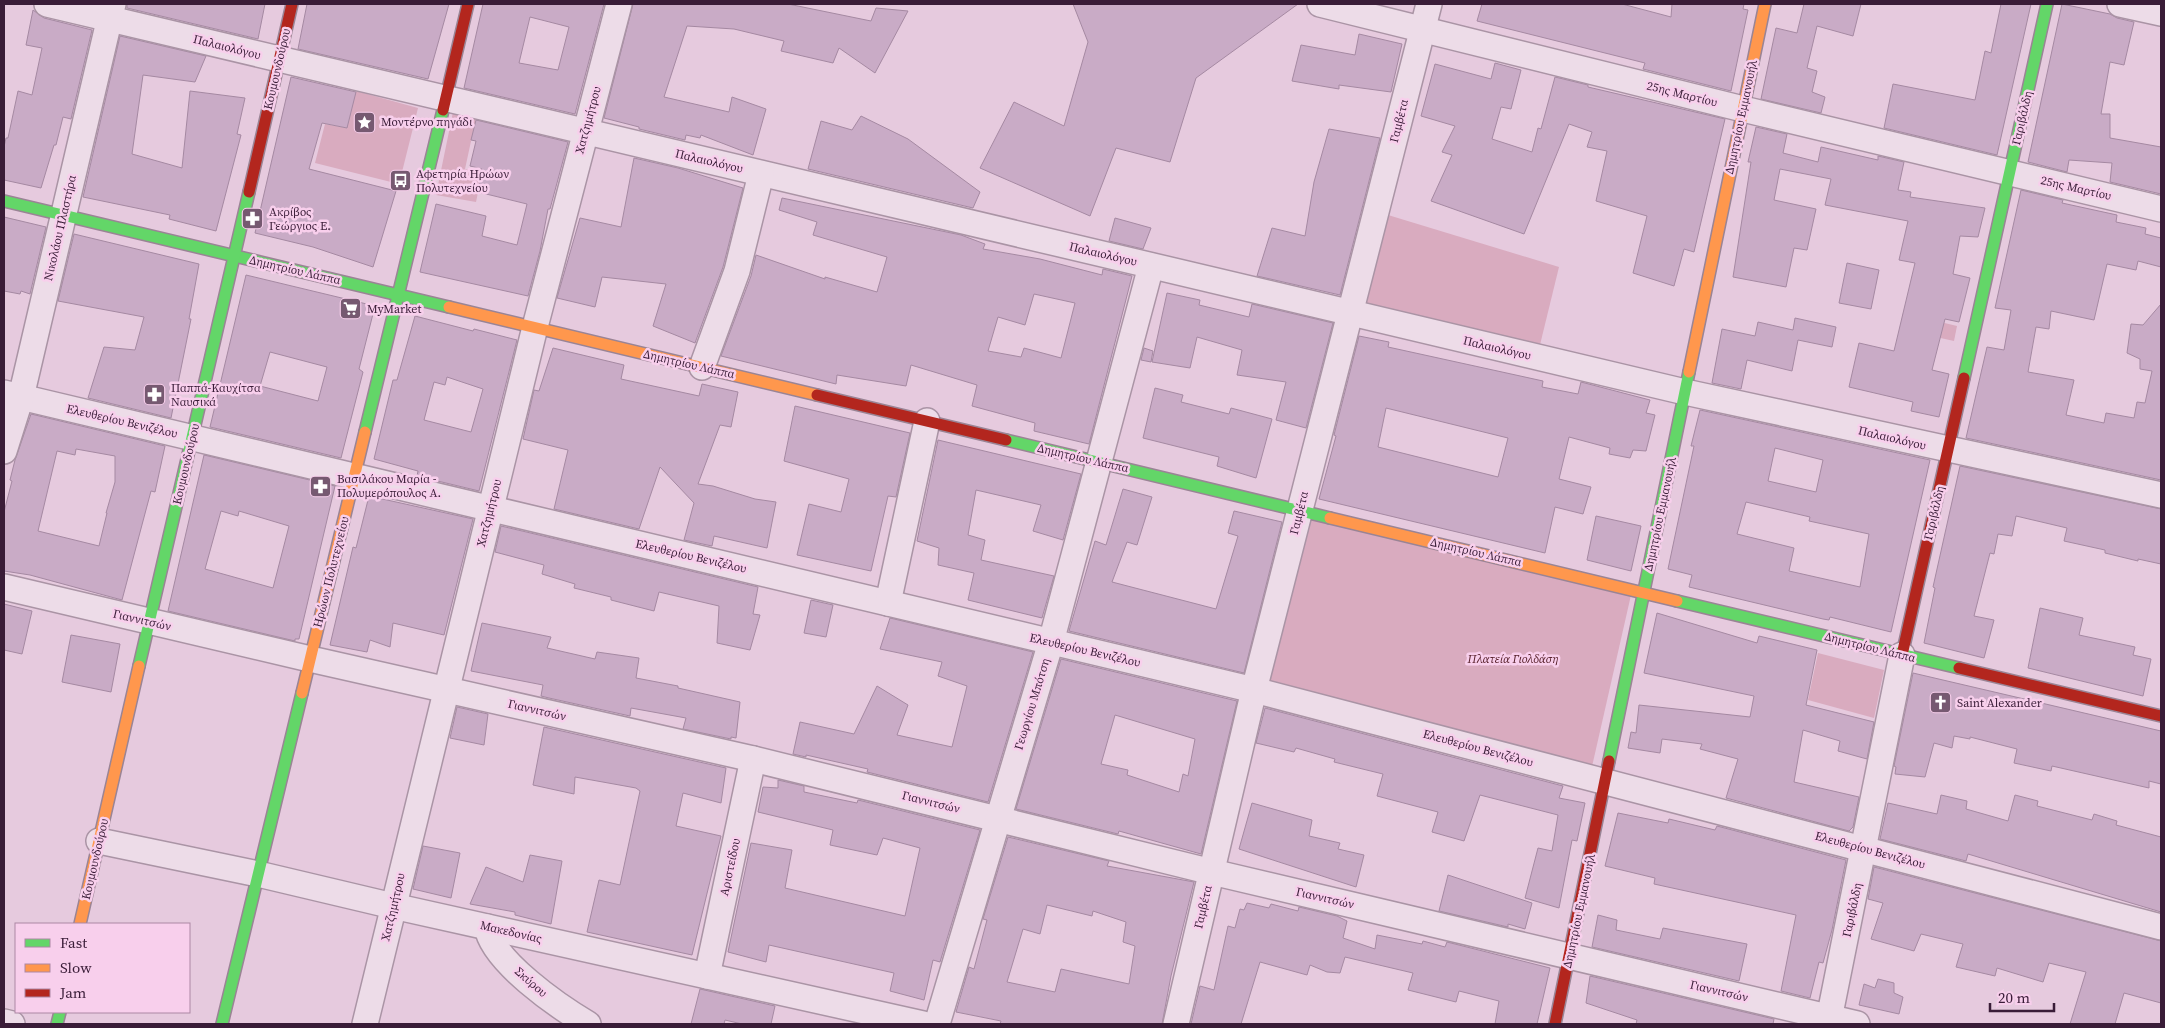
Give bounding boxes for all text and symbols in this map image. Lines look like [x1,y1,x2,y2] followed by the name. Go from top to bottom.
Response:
[260,27,294,111] street label: Κουμουνδούρου
[191,31,263,63] street label: Παλαιολόγου
[1721,58,1761,176] street label: Δημητρίου Εμμανουήλ
[1645,78,1719,110] street label: 25ης Μαρτίου
[571,84,605,156] street label: Χατζημήτρου
[2008,89,2036,147] street label: Γαριβάλδη
[1386,97,1412,144] street label: Γαμβέτα
[353,110,377,134] place icon: Μοντέρνο πηγάδι
[381,114,473,130] place label: Μοντέρνο πηγάδι
[673,145,745,177] street label: Παλαιολόγου
[416,166,509,196] place label: Αφετηρία Ηρώων Πολυτεχνείου
[388,169,412,193] bus stop icon: Αφετηρία Ηρώων Πολυτεχνείου
[2039,172,2113,204] street label: 25ης Μαρτίου
[40,173,80,282] street label: Νικολάου Πλαστήρα
[269,204,331,234] place label: Ακρίβος Γεώργιος Ε.
[241,207,265,231] pharmacy icon: Ακρίβος Γεώργιος Ε.
[1067,238,1139,270] street label: Παλαιολόγου
[248,252,342,288] street label: Δημητρίου Λάππα
[339,297,363,321] supermarket icon: MyMarket
[367,301,421,317] place label: MyMarket
[1461,332,1533,364] street label: Παλαιολόγου
[642,346,736,382] street label: Δημητρίου Λάππα
[171,380,261,410] place label: Παππά-Καυχίτσα Ναυσικά
[143,383,167,407] pharmacy icon: Παππά-Καυχίτσα Ναυσικά
[65,400,179,442] street label: Ελευθερίου Βενιζέλου
[169,422,203,506] street label: Κουμουνδούρου
[1856,422,1928,454] street label: Παλαιολόγου
[1036,440,1130,476] street label: Δημητρίου Λάππα
[1640,455,1680,573] street label: Δημητρίου Εμμανουήλ
[337,471,441,501] place label: Βασιλάκου Μαρία - Πολυμερόπουλος Α.
[309,474,333,498] pharmacy icon: Βασιλάκου Μαρία - Πολυμερόπουλος Α.
[473,477,505,549] street label: Χατζημήτρου
[1920,484,1948,542] street label: Γαριβάλδη
[1286,489,1312,536] street label: Γαμβέτα
[309,515,353,629] street label: Ηρώων Πολυτεχνείου
[1429,534,1523,570] street label: Δημητρίου Λάππα
[634,535,748,577] street label: Ελευθερίου Βενιζέλου
[111,606,173,634] street label: Γιαννιτσών
[1823,628,1917,666] street label: Δημητρίου Λάππα
[1028,629,1142,671] street label: Ελευθερίου Βενιζέλου
[1467,651,1558,667] park label: Πλατεία Γιολδάση
[1010,656,1054,752] street label: Γεωργίου Μπότση
[1929,691,1953,715] church icon: Saint Alexander
[1957,695,2042,711] place label: Saint Alexander
[506,696,568,724] street label: Γιαννιτσών
[1421,726,1535,770] street label: Ελευθερίου Βενιζέλου
[900,787,962,817] street label: Γιαννιτσών
[78,817,112,901] street label: Κουμουνδούρου
[1813,828,1927,872] street label: Ελευθερίου Βενιζέλου
[716,837,744,897] street label: Αριστείδου
[1559,852,1599,970] street label: Δημητρίου Εμμανουήλ
[377,871,409,943] street label: Χατζημήτρου
[1838,881,1866,939] street label: Γαριβάλδη
[1190,883,1216,930] street label: Γαμβέτα
[1294,884,1356,912] street label: Γιαννιτσών
[479,917,544,947] street label: Μακεδονίας
[15,923,190,1013] legend
[60,932,87,953] text: Fast
[60,957,92,978] text: Slow
[511,963,551,1001] street label: Σκύρου
[1688,977,1750,1005] street label: Γιαννιτσών
[1990,980,2054,1012] scale bar
[59,982,87,1003] text: Jam
[1998,987,2030,1008] text: 20 m

